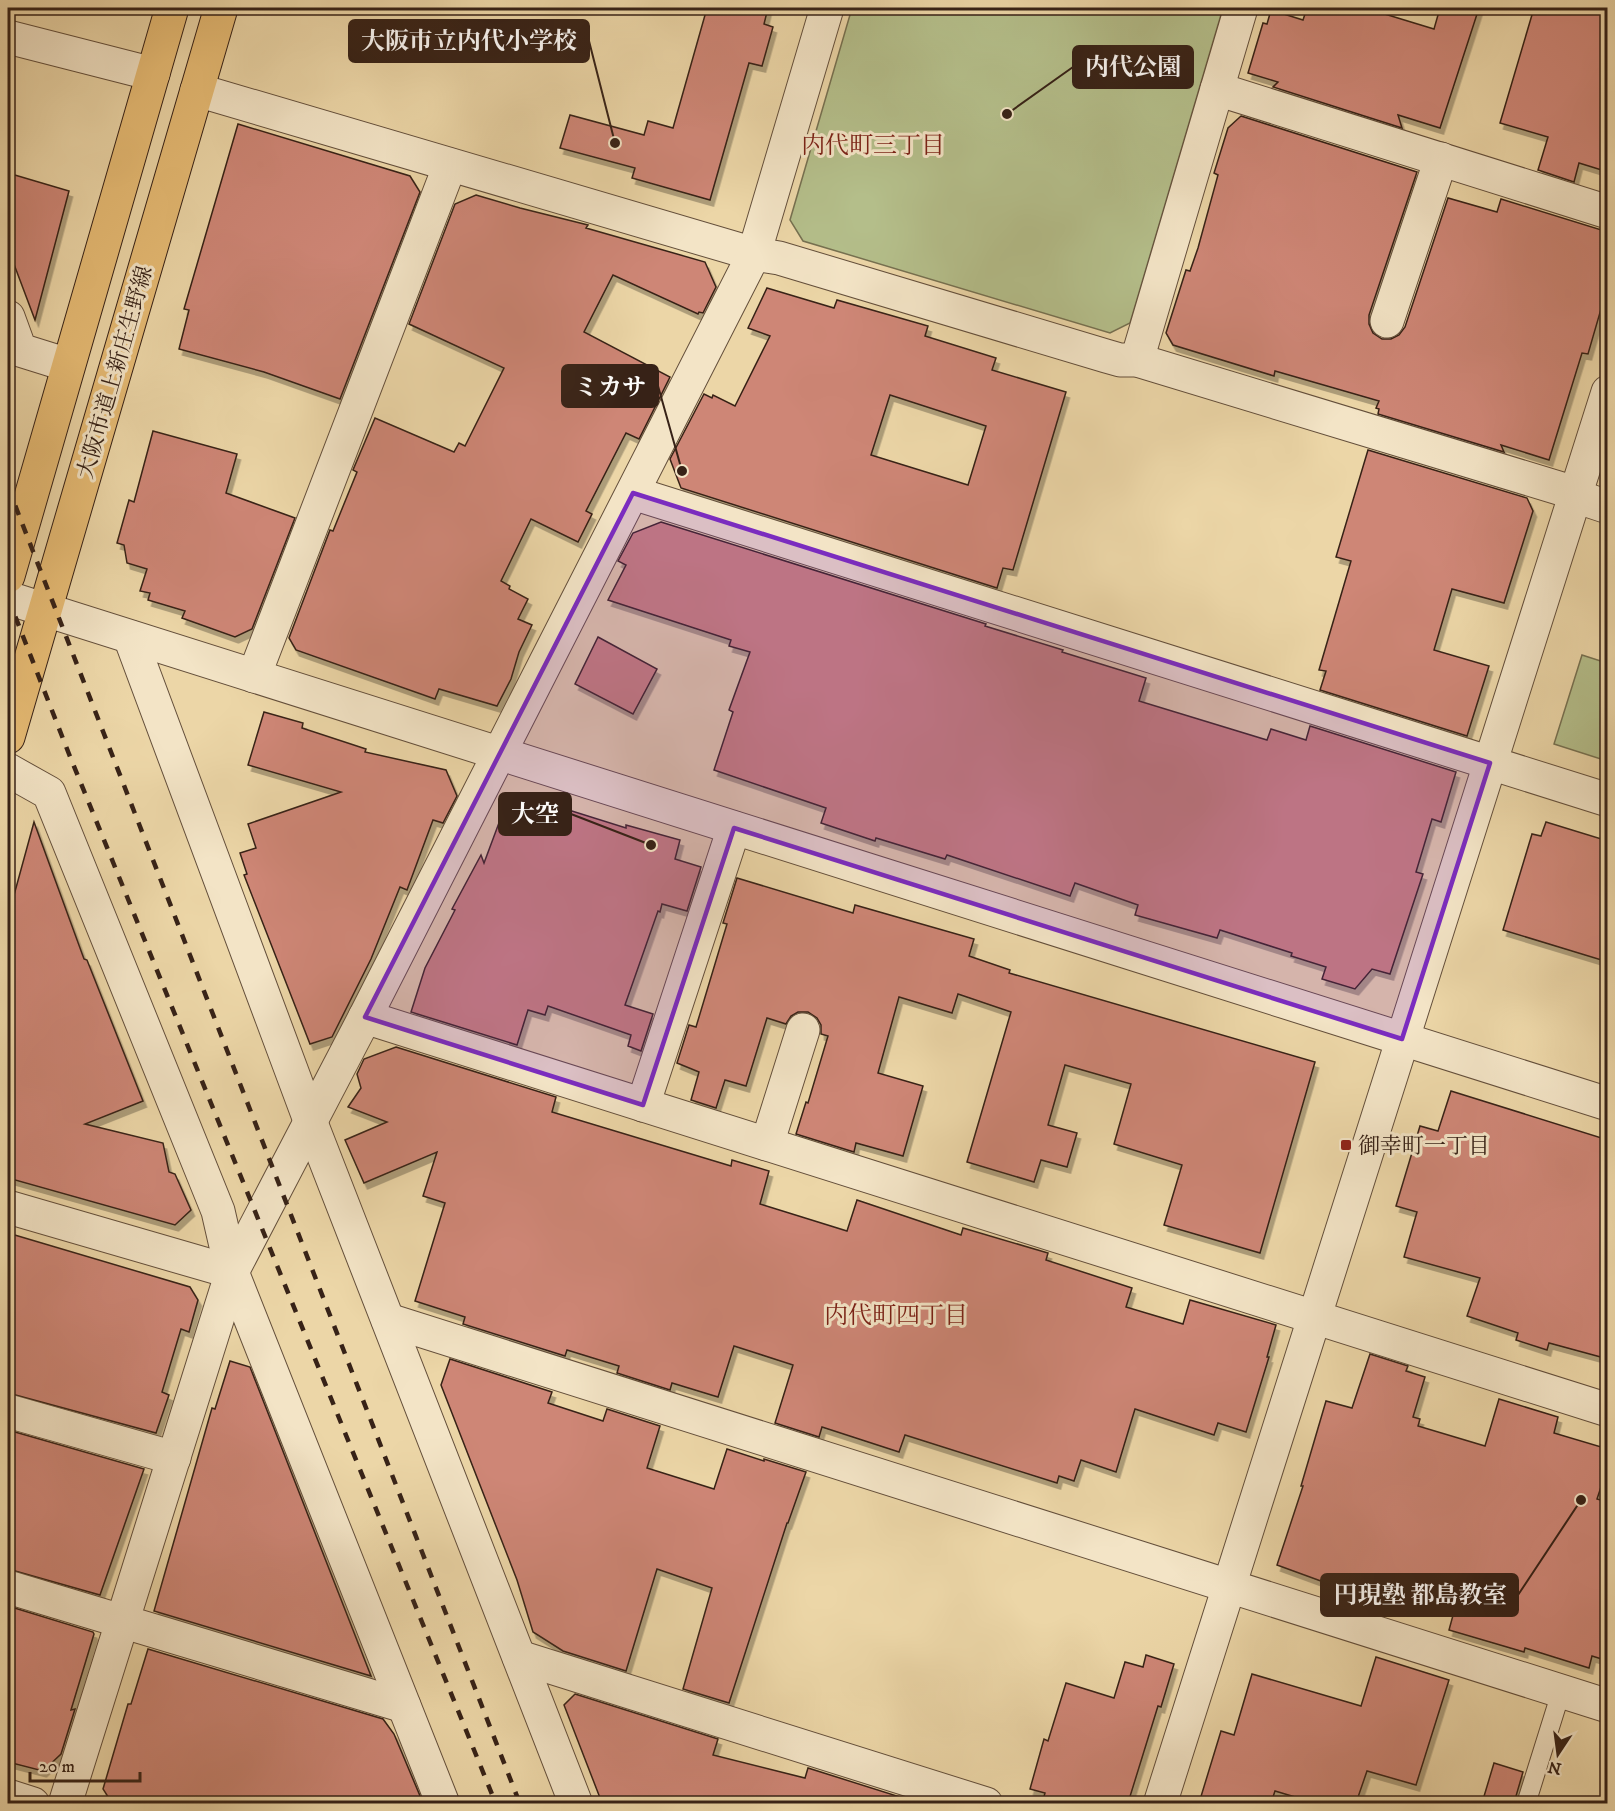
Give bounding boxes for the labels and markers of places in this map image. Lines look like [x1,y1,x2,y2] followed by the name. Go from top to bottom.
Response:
[349,20,589,62] callout: 大阪市立内代小学校
[1073,46,1193,88] callout: 内代公園
[562,365,658,407] callout: ミカサ
[499,793,571,835] callout: 大空
[1358,1133,1490,1160] place label: 御幸町一丁目
[1339,1138,1353,1152] marker: 御幸町一丁目
[1321,1574,1518,1616] callout: 円現塾 都島教室

